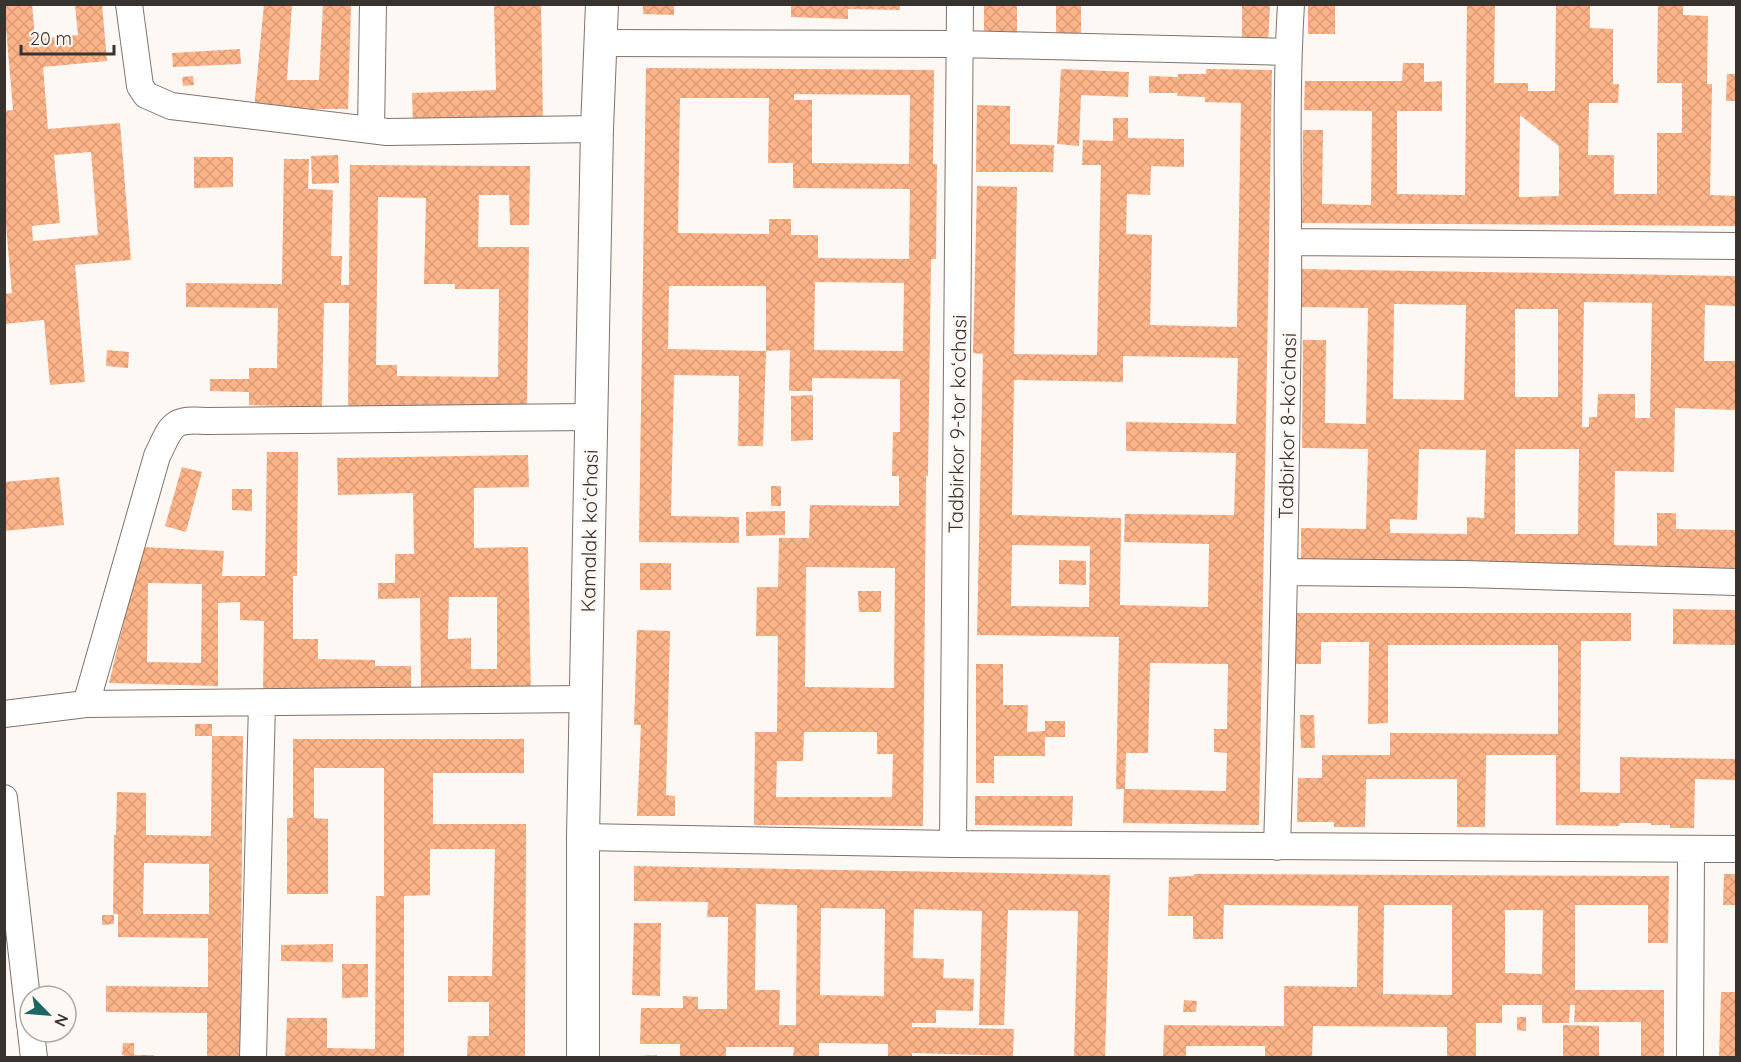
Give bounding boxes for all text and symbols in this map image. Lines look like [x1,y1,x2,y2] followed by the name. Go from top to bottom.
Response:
[21,18,114,56] scale bar
[30,27,72,50] text: 20 m
[943,314,971,534] street label: Tadbirkor 9-tor koʻchasi
[1273,333,1301,519] street label: Tadbirkor 8-koʻchasi
[575,449,603,613] street label: Kamalak koʻchasi
[18,984,78,1044] north arrow
[50,1011,73,1030] text: N

